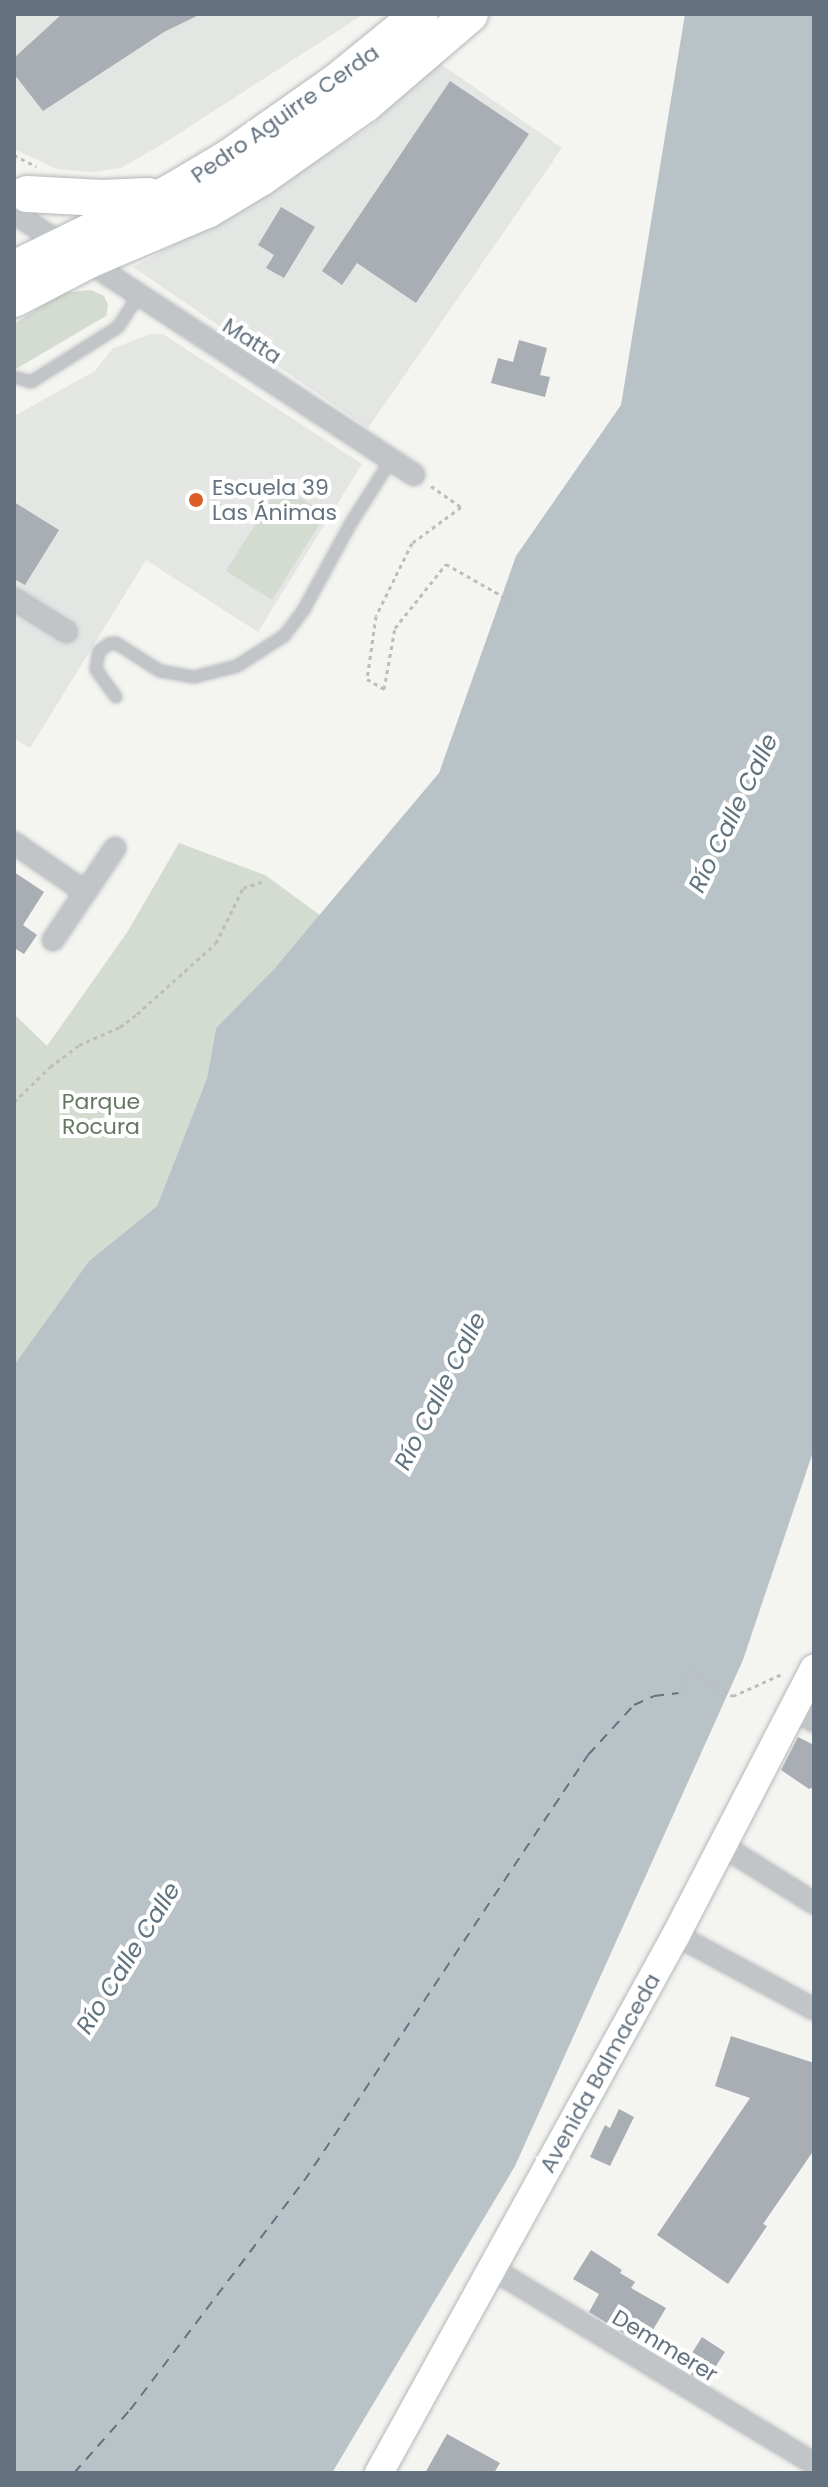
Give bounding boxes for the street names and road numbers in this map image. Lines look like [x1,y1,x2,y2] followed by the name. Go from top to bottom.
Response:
[186,39,384,189] street label: Pedro Aguirre Cerda
[218,312,286,370] street label: Matta
[534,1969,666,2177] street label: Avenida Balmaceda
[608,2304,722,2388] street label: Demmerer

